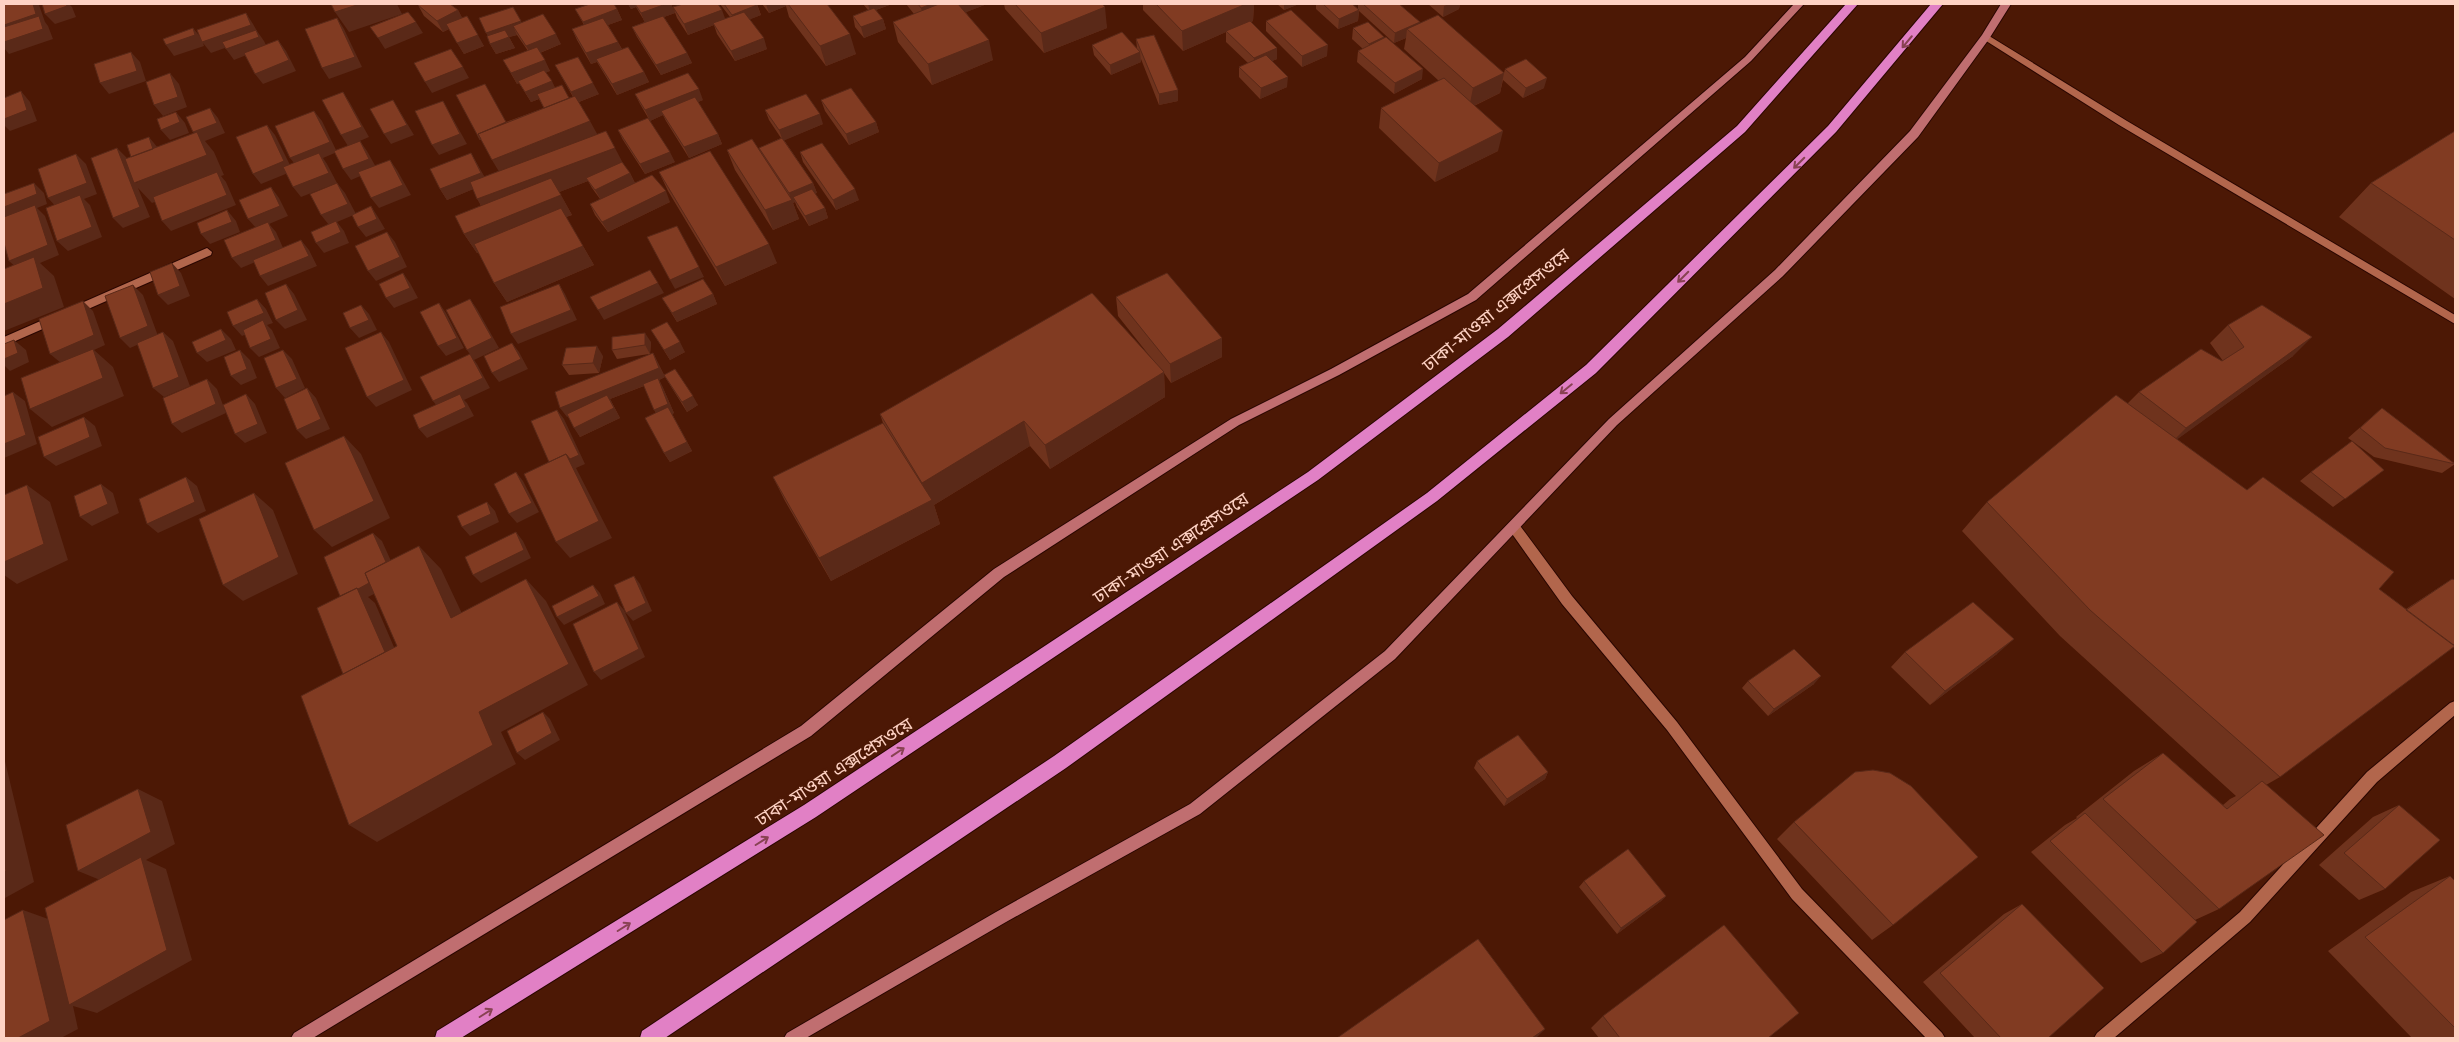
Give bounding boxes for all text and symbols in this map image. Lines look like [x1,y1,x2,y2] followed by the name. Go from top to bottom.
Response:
[1901,35,1912,48] one-way arrow
[1792,157,1805,169] one-way arrow
[1417,243,1574,377] street label: ঢাকা-মাওয়া এক্সপ্রেসওয়ে
[1677,271,1689,283] one-way arrow
[1559,384,1572,395] one-way arrow
[1088,487,1254,609] street label: ঢাকা-মাওয়া এক্সপ্রেসওয়ে
[750,712,917,832] street label: ঢাকা-মাওয়া এক্সপ্রেসওয়ে
[891,747,905,757] one-way arrow
[754,836,768,846] one-way arrow
[616,921,630,931] one-way arrow
[478,1007,492,1017] one-way arrow

